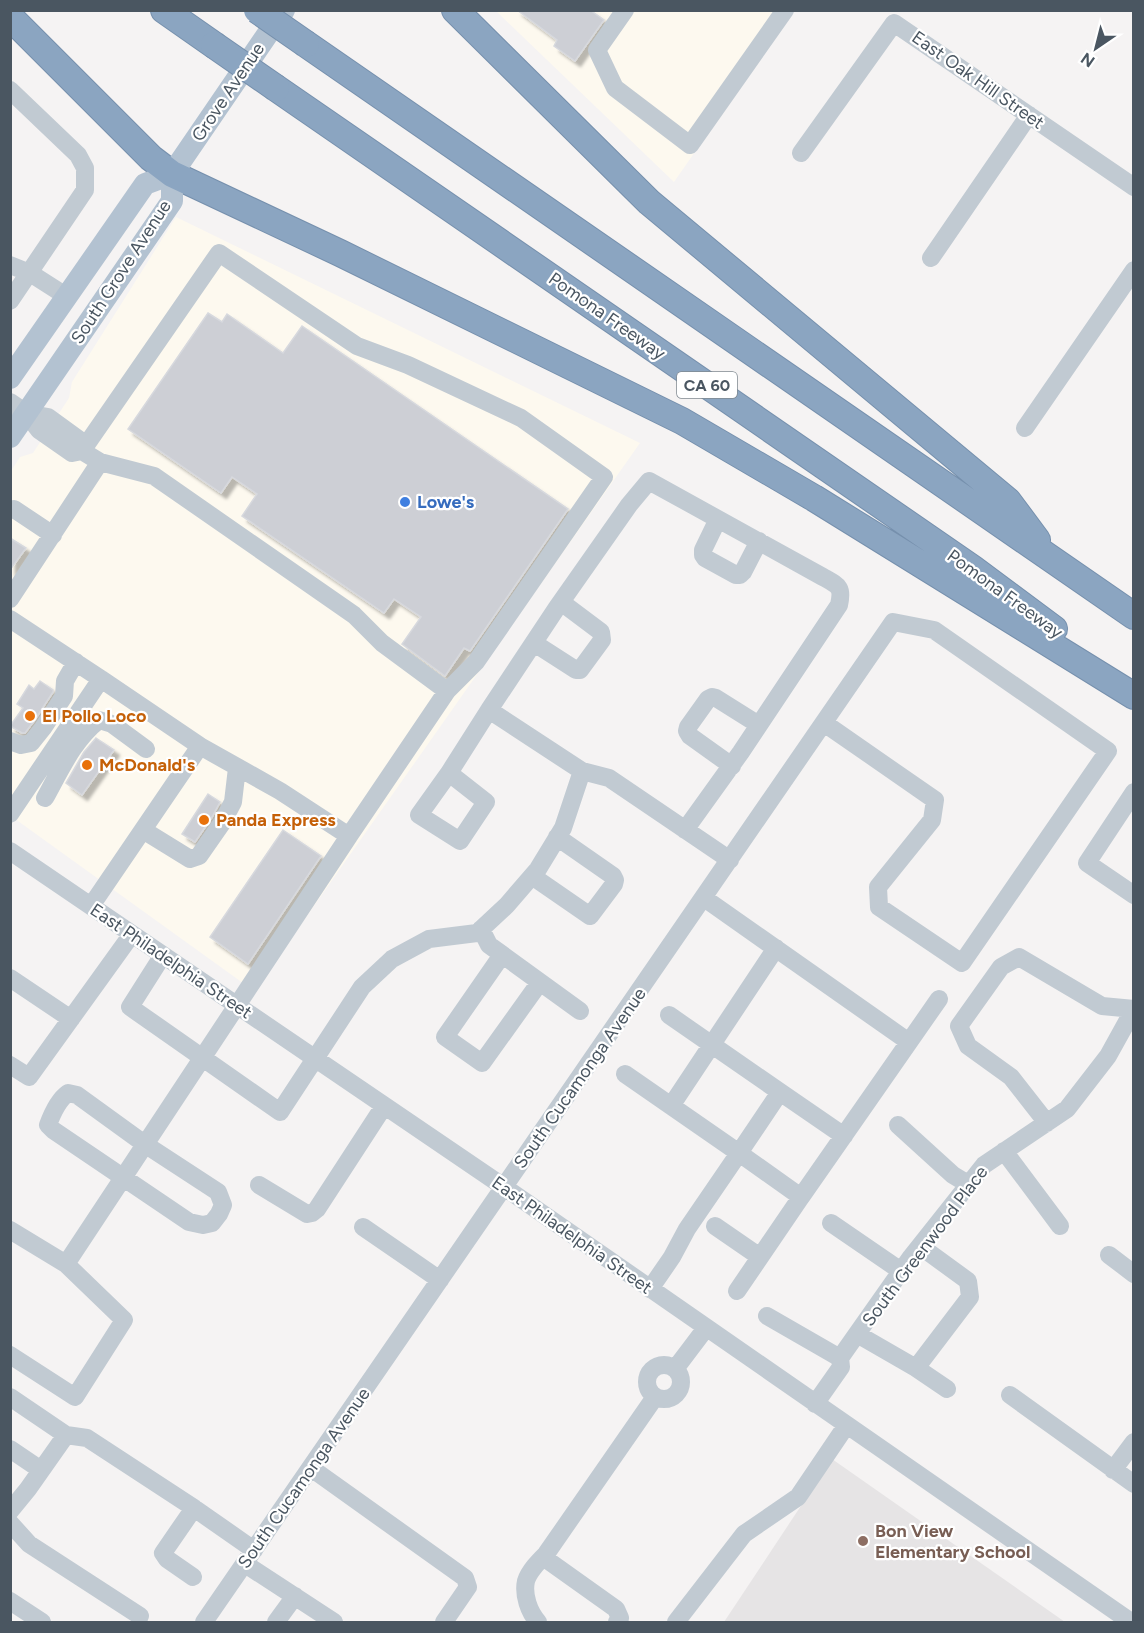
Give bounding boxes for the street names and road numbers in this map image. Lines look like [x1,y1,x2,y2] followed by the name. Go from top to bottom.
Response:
[908,26,1048,134] street label: East Oak Hill Street
[187,38,269,146] street label: Grove Avenue
[66,196,176,348] street label: South Grove Avenue
[544,268,670,365] street label: Pomona Freeway
[677,372,737,398] road number: CA 60
[943,545,1068,644] street label: Pomona Freeway
[86,899,256,1023] street label: East Philadelphia Street
[509,983,651,1173] street label: South Cucamonga Avenue
[858,1161,993,1331] street label: South Greenwood Place
[488,1171,656,1299] street label: East Philadelphia Street
[233,1383,375,1573] street label: South Cucamonga Avenue

